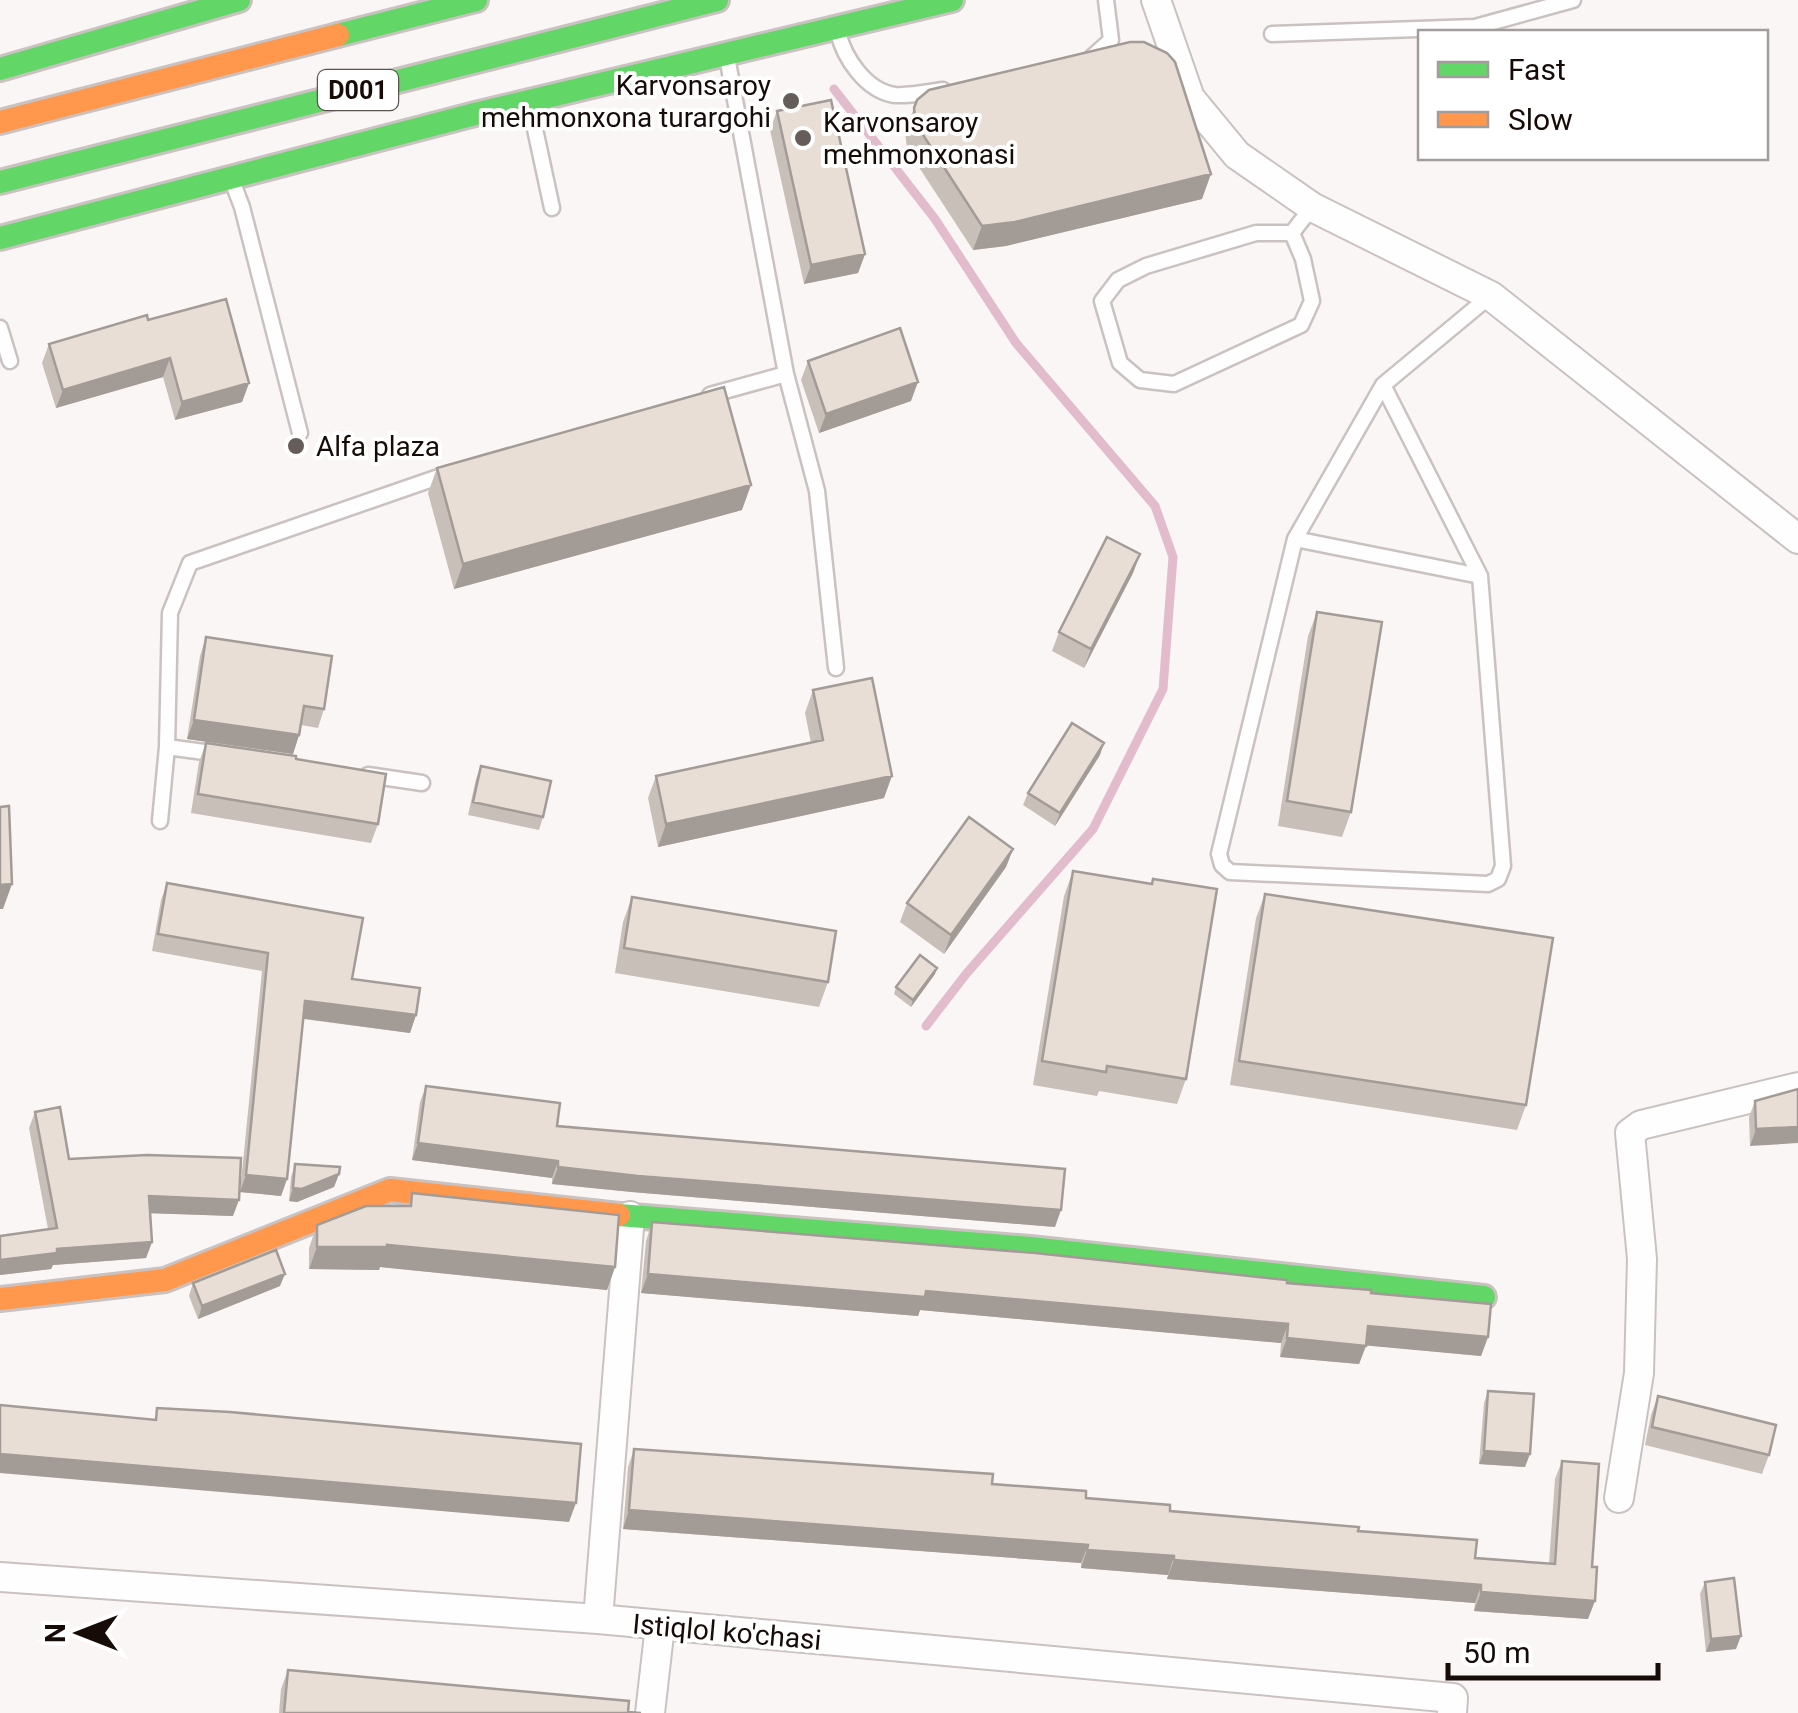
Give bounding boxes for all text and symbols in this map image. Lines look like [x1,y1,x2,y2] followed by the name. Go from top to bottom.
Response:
[1418,30,1768,160] legend
[1508,52,1566,87] text: Fast
[481,69,771,134] place label: Karvonsaroy mehmonxona turargohi
[318,70,398,110] road number: D001
[780,90,802,112] marker: Karvonsaroy mehmonxona turargohi
[1508,102,1573,137] text: Slow
[823,106,1015,171] place label: Karvonsaroy mehmonxonasi
[792,127,814,149] marker: Karvonsaroy mehmonxonasi
[316,430,440,463] place label: Alfa plaza
[285,435,307,457] marker: Alfa plaza
[30,1583,130,1683] north arrow
[631,1607,823,1657] street label: Istiqlol ko'chasi
[1448,1618,1658,1680] scale bar
[39,1623,72,1643] text: N
[1463,1635,1530,1670] text: 50 m

